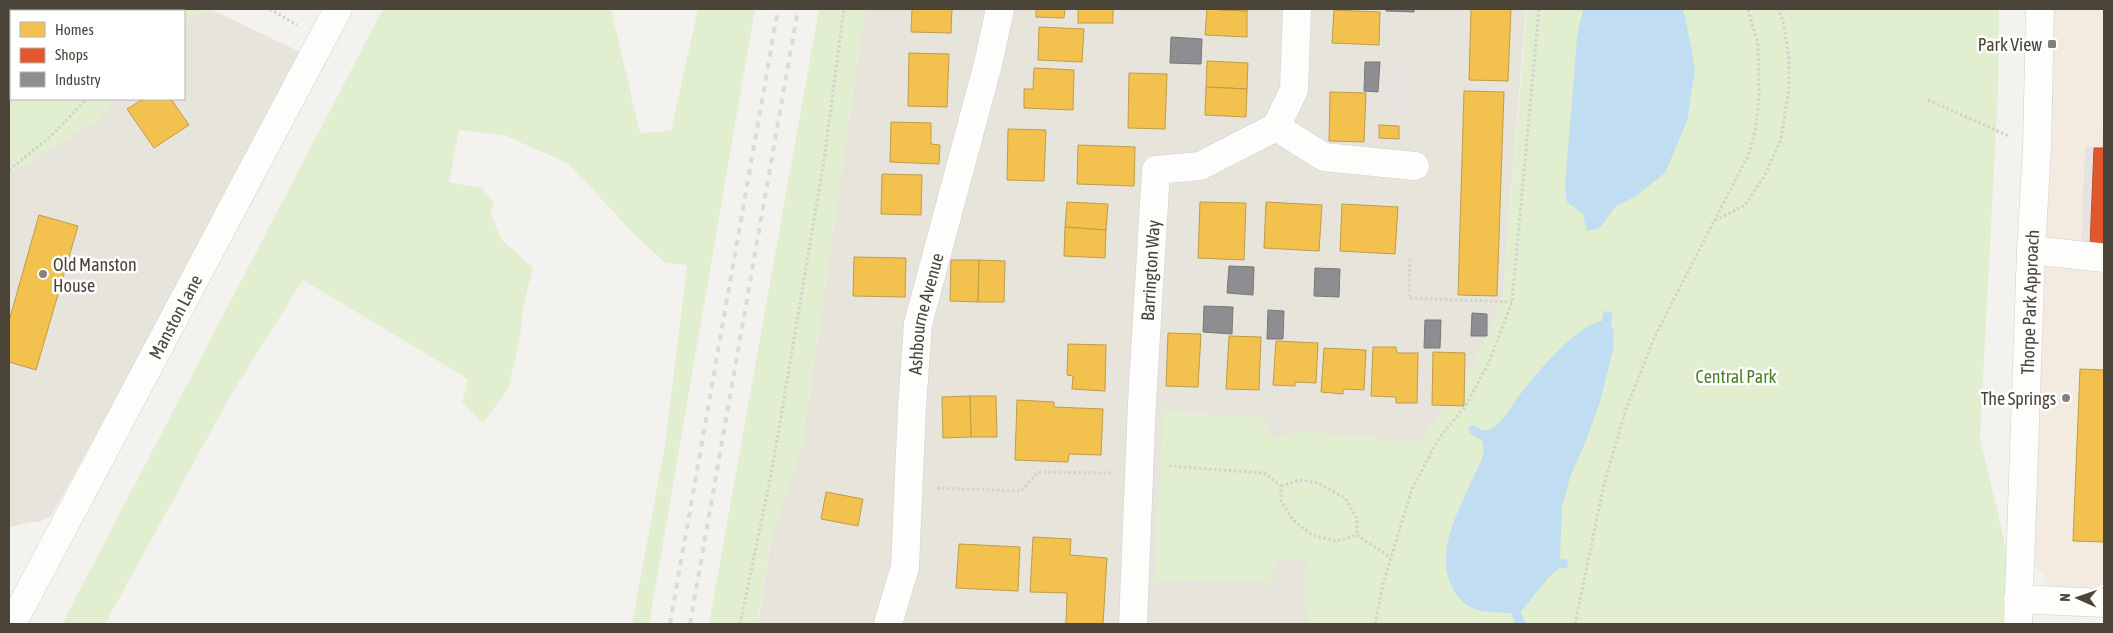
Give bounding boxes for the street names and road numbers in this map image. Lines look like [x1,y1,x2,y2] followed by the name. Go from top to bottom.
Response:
[1136,219,1163,322] street label: Barrington Way
[2016,229,2043,375] street label: Thorpe Park Approach
[904,251,947,376] street label: Ashbourne Avenue
[144,271,206,362] street label: Manston Lane

